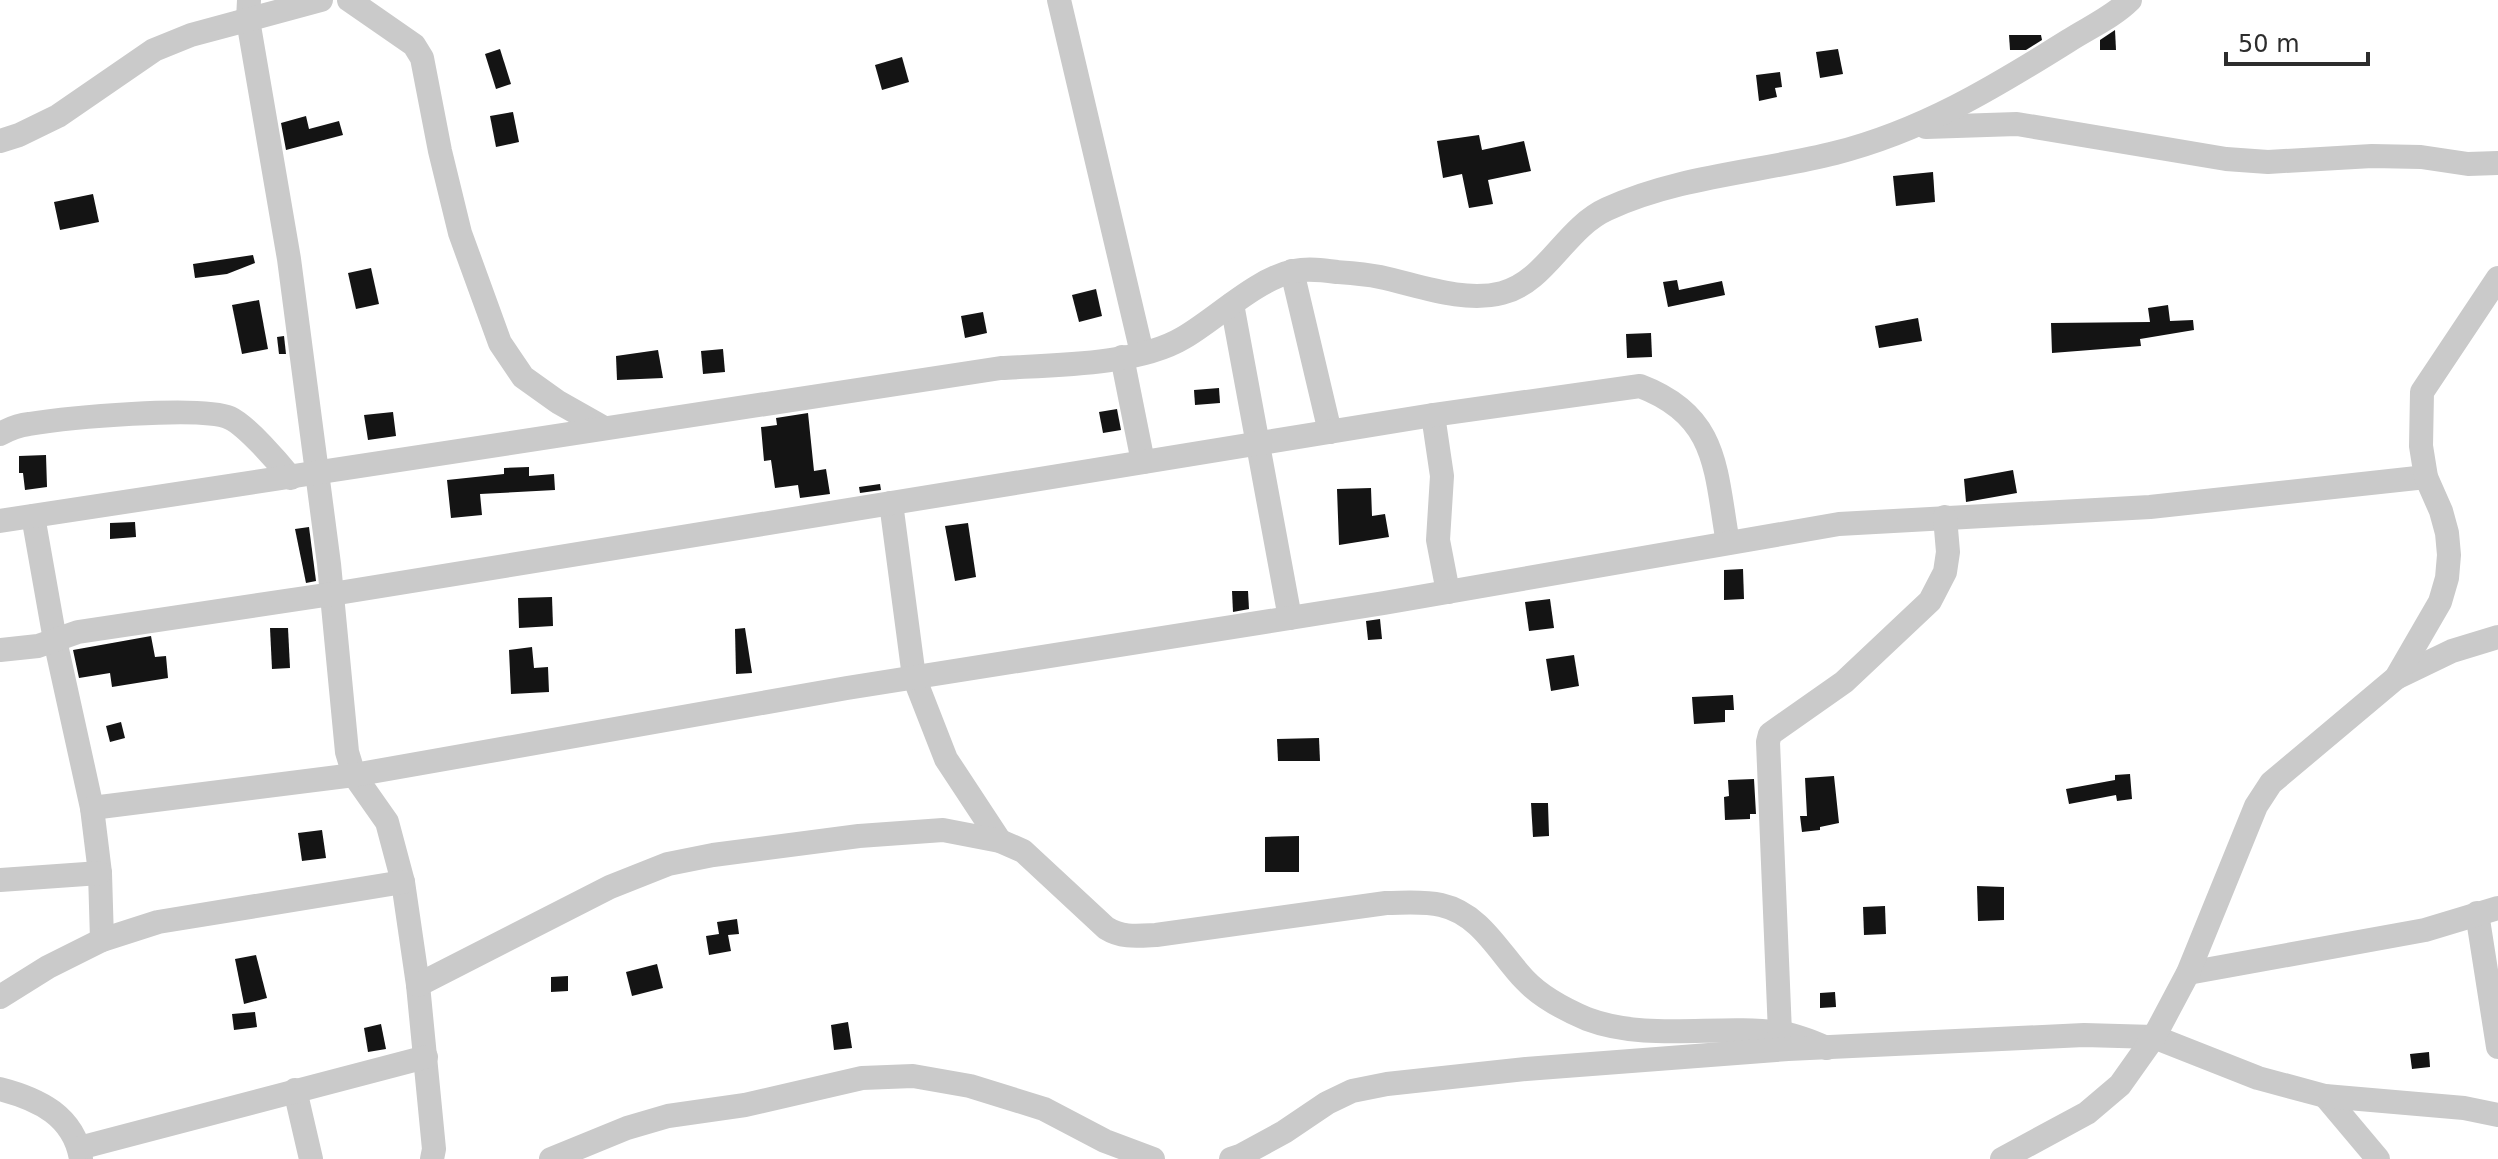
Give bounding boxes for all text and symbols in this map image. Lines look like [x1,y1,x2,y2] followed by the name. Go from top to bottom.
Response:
[2226,16,2368,66] scale bar
[2238,30,2300,58] text: 50 m

